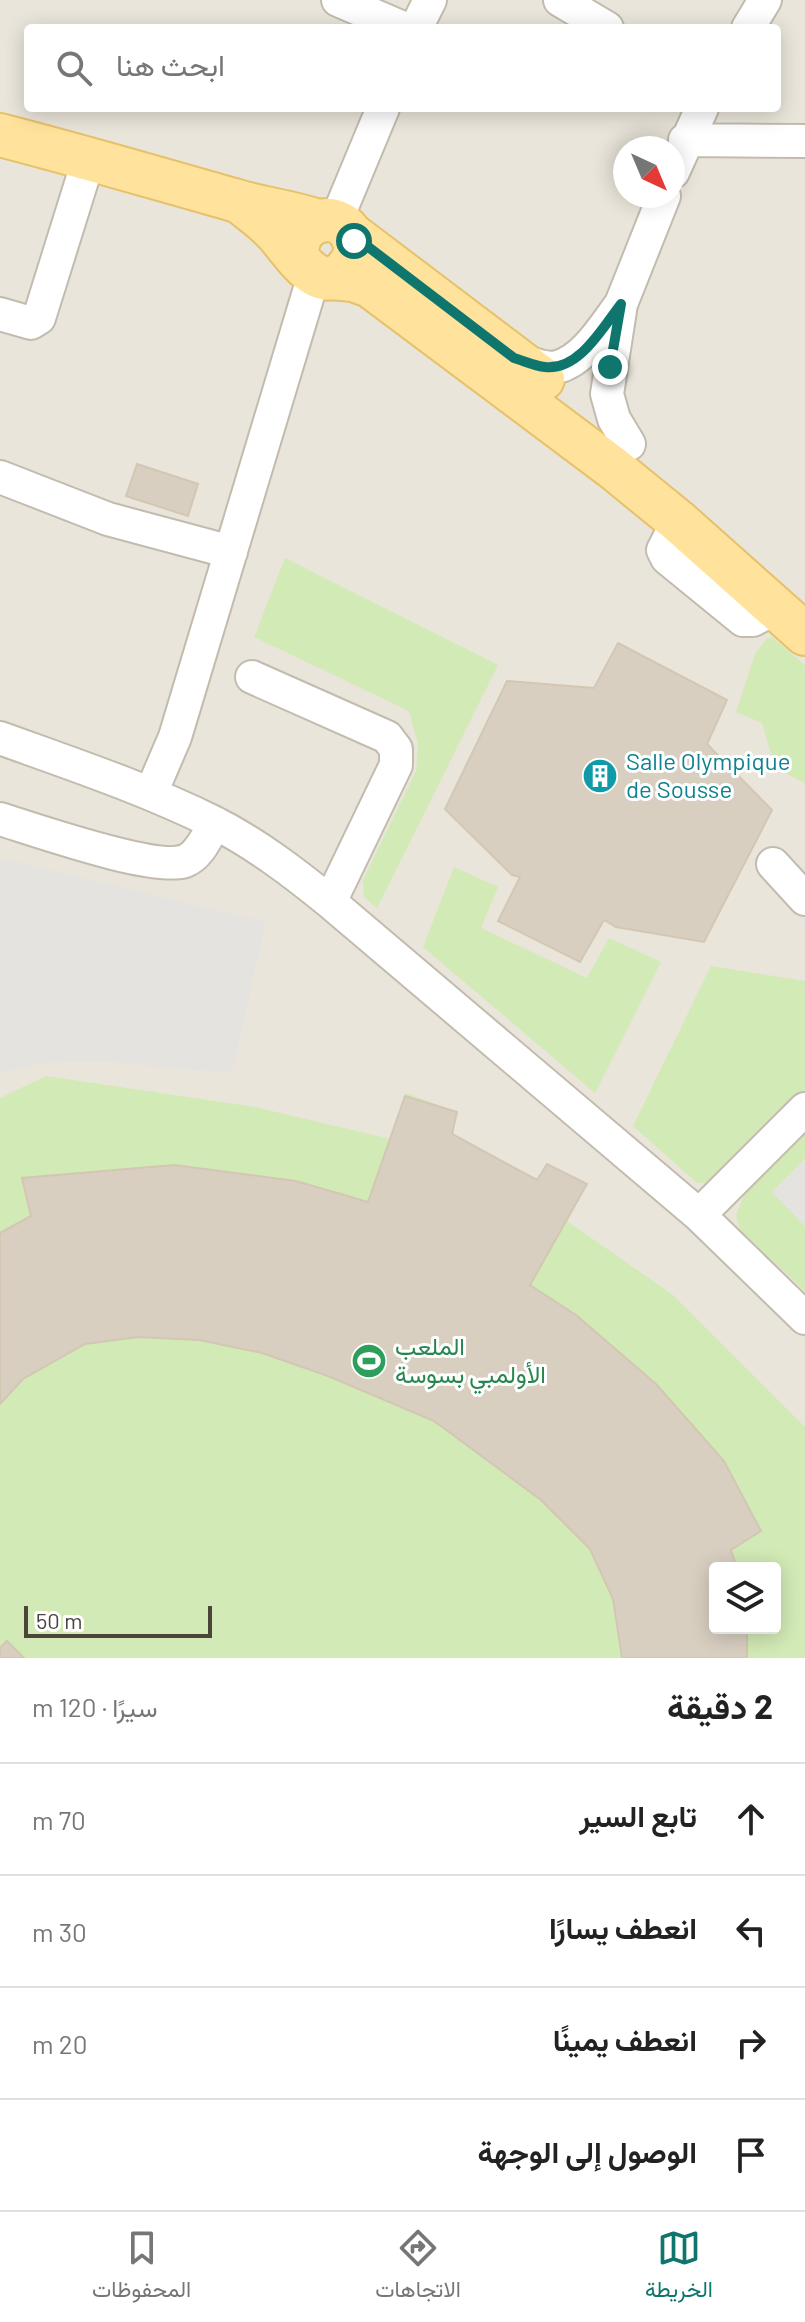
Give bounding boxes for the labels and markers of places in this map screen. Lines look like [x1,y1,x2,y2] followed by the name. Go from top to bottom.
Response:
[626,746,791,803] place label: Salle Olympique de Sousse
[581,757,619,795] building icon: Salle Olympique de Sousse
[395,1331,546,1394] place label: الملعب الأولمبي بسوسة
[350,1342,388,1380] sports icon: الملعب الأولمبي بسوسة

